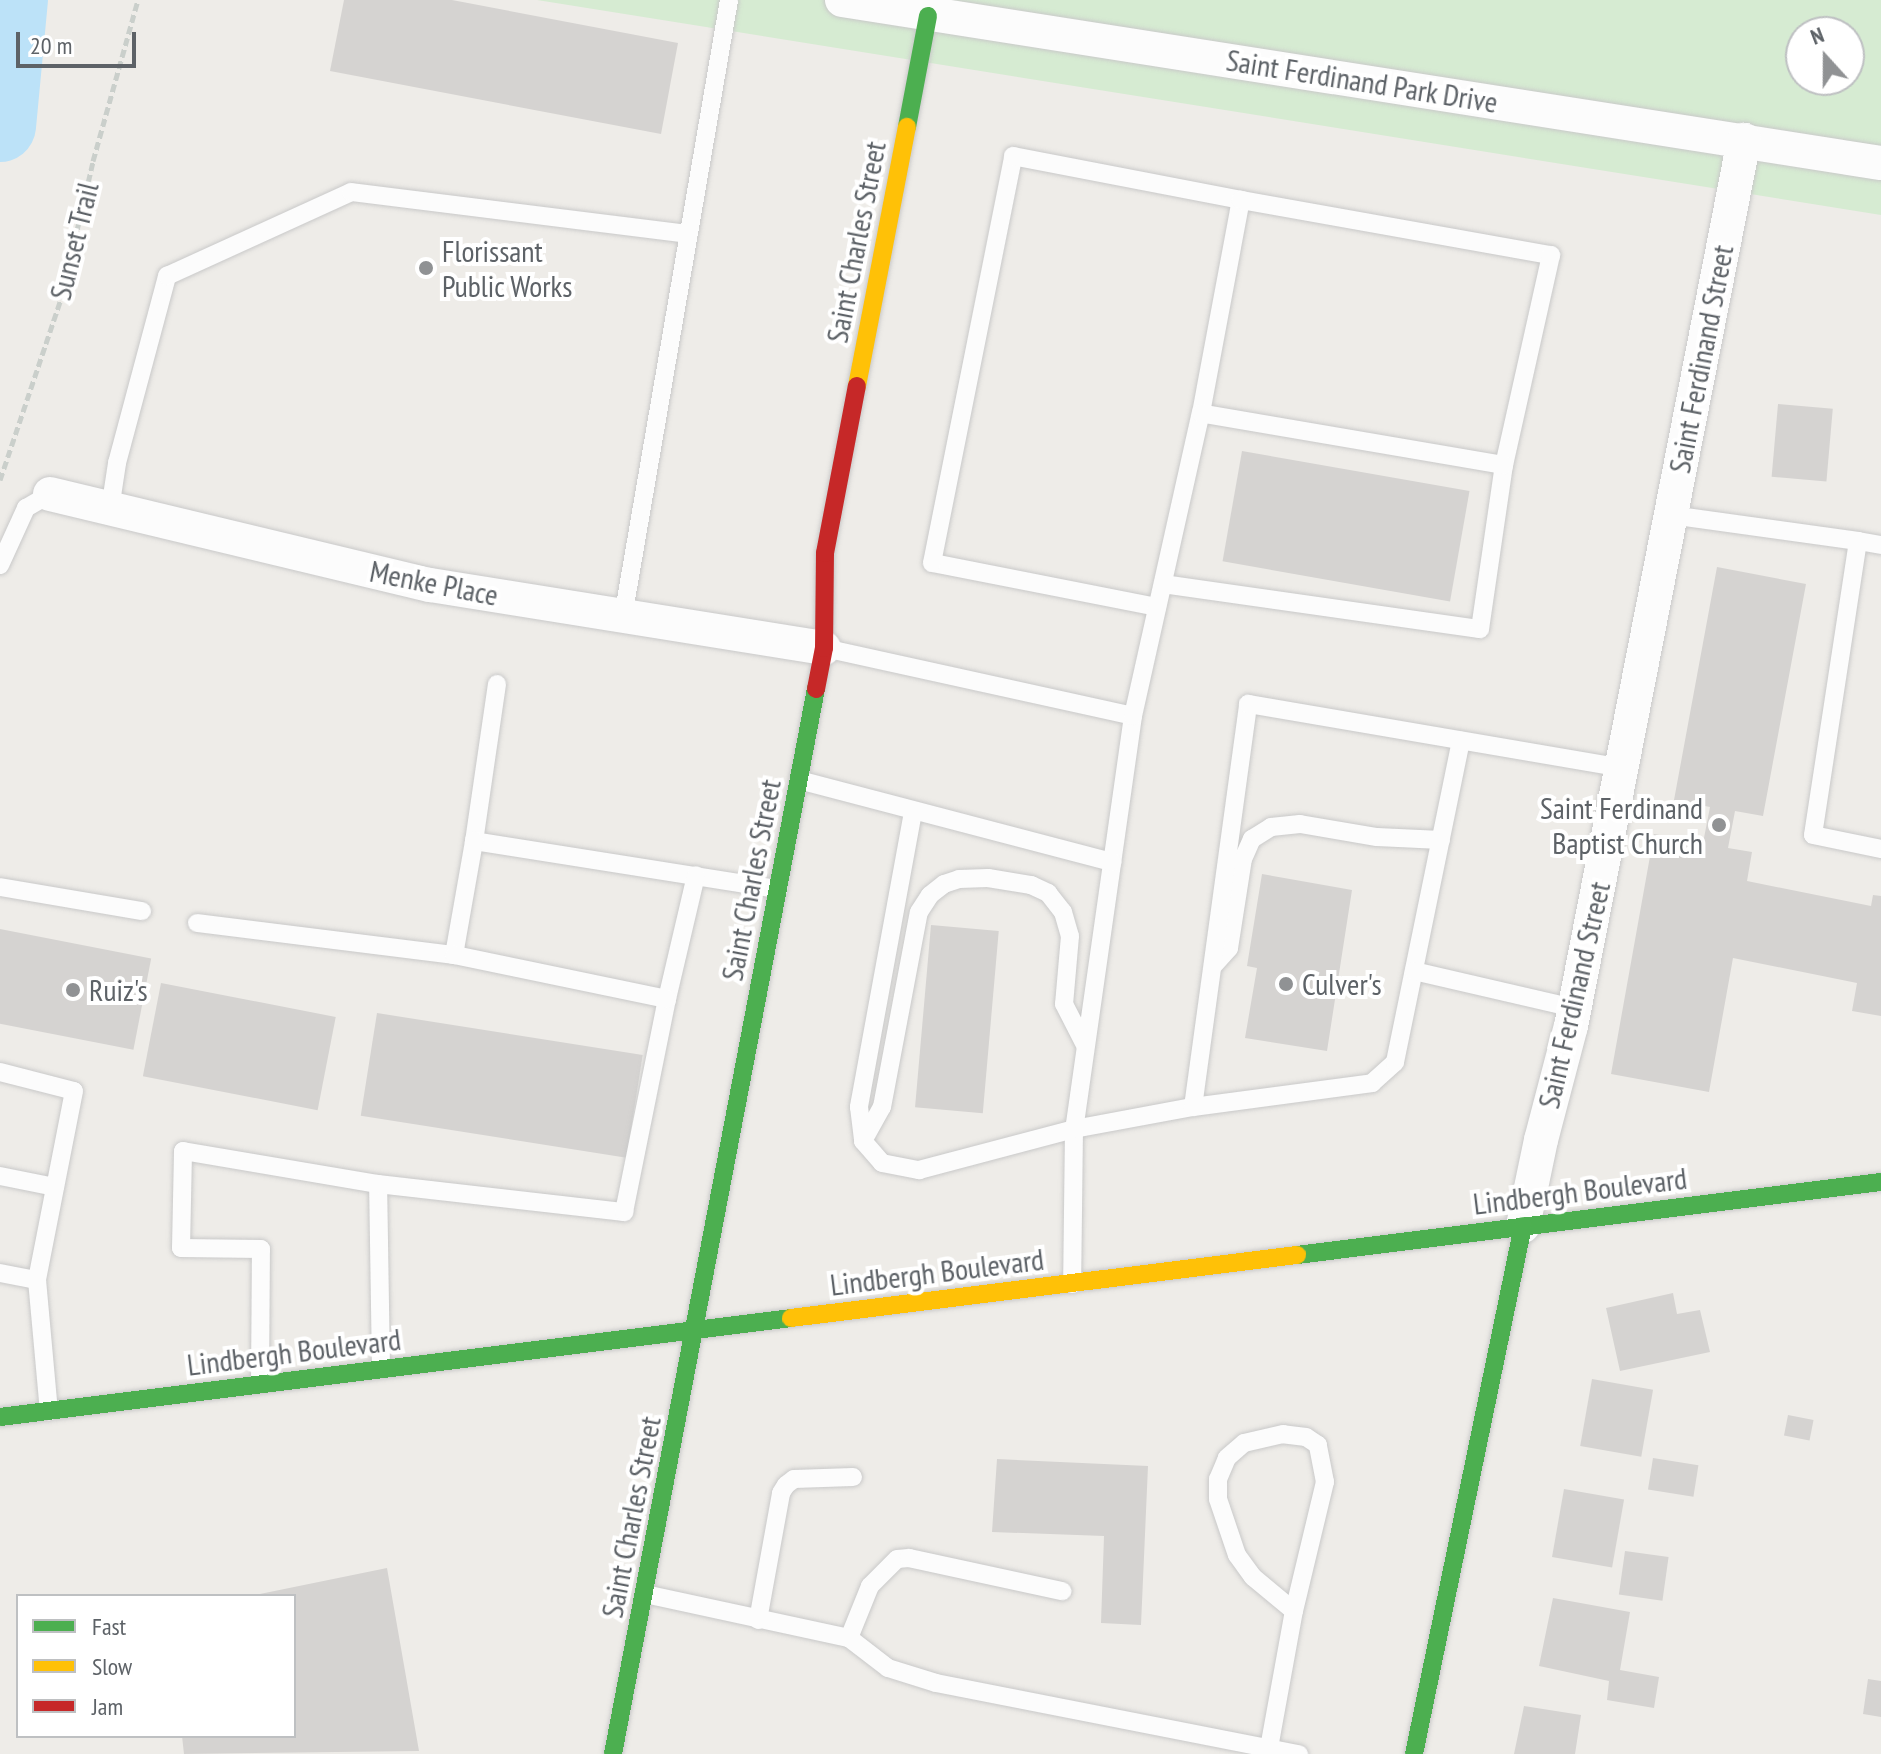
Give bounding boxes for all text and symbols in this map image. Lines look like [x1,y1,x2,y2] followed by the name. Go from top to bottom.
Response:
[20,16,140,66] scale bar
[1785,16,1865,96] north arrow
[1807,20,1828,51] text: N
[30,30,72,61] text: 20 m
[1223,42,1501,120] street label: Saint Ferdinand Park Drive
[819,138,893,346] street label: Saint Charles Street
[42,178,106,304] street label: Sunset Trail
[442,233,573,304] place label: Florissant Public Works
[1661,242,1741,476] street label: Saint Ferdinand Street
[417,259,435,277] marker: Florissant Public Works
[367,553,501,613] street label: Menke Place
[714,776,788,984] street label: Saint Charles Street
[1540,790,1703,860] place label: Saint Ferdinand Baptist Church
[1710,816,1728,834] marker: Saint Ferdinand Baptist Church
[1530,878,1618,1112] street label: Saint Ferdinand Street
[1302,966,1382,1002] place label: Culver's
[89,972,148,1008] place label: Ruiz's
[1277,975,1295,993] marker: Culver's
[64,981,82,999] marker: Ruiz's
[1471,1160,1689,1222] street label: Lindbergh Boulevard
[828,1241,1046,1303] street label: Lindbergh Boulevard
[185,1321,403,1383] street label: Lindbergh Boulevard
[594,1413,668,1621] street label: Saint Charles Street
[16,1594,296,1738] legend
[92,1611,126,1642] text: Fast
[92,1651,132,1682] text: Slow
[92,1691,123,1722] text: Jam

